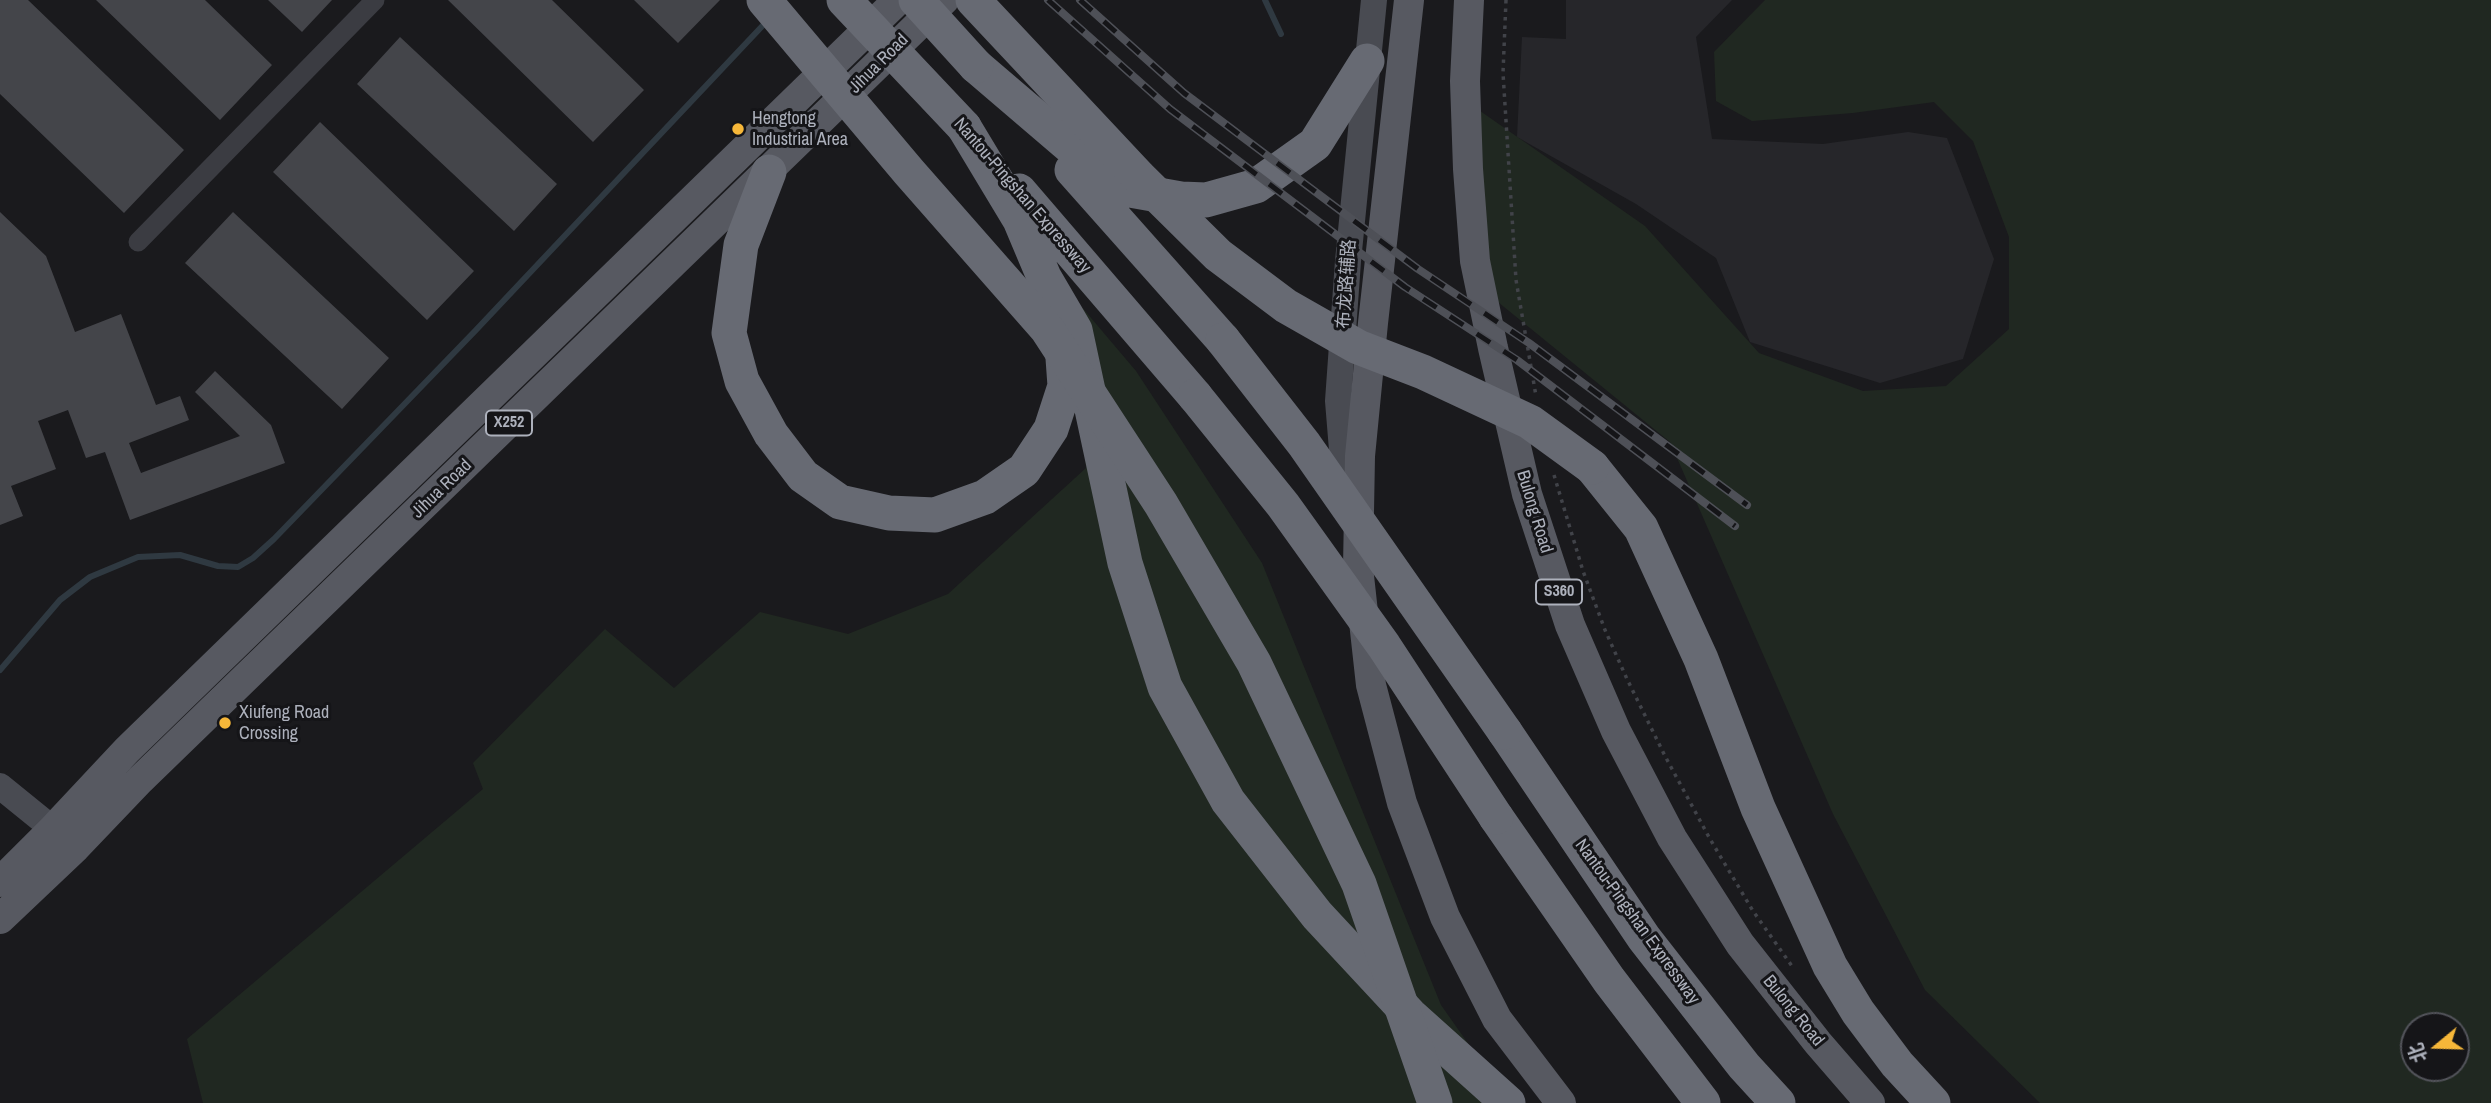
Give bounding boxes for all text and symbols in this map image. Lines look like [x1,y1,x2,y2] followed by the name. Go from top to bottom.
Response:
[845,30,913,98] street label: Jihua Road
[752,108,848,150] place label: Hengtong Industrial Area
[949,114,1095,278] street label: Nantou-Pingshan Expressway
[730,121,746,137] marker: Hengtong Industrial Area
[1333,238,1361,330] street label: 布龙路辅路
[486,410,532,436] road number: X252
[407,455,477,523] street label: Jihua Road
[1511,468,1557,556] street label: Bulong Road
[1536,580,1582,604] road number: S360
[239,702,329,744] place label: Xiufeng Road Crossing
[217,715,233,731] marker: Xiufeng Road Crossing
[1570,835,1704,1009] street label: Nantou-Pingshan Expressway
[1758,971,1828,1051] street label: Bulong Road
[2400,1012,2470,1082] north arrow
[2402,1040,2432,1066] text: 北

